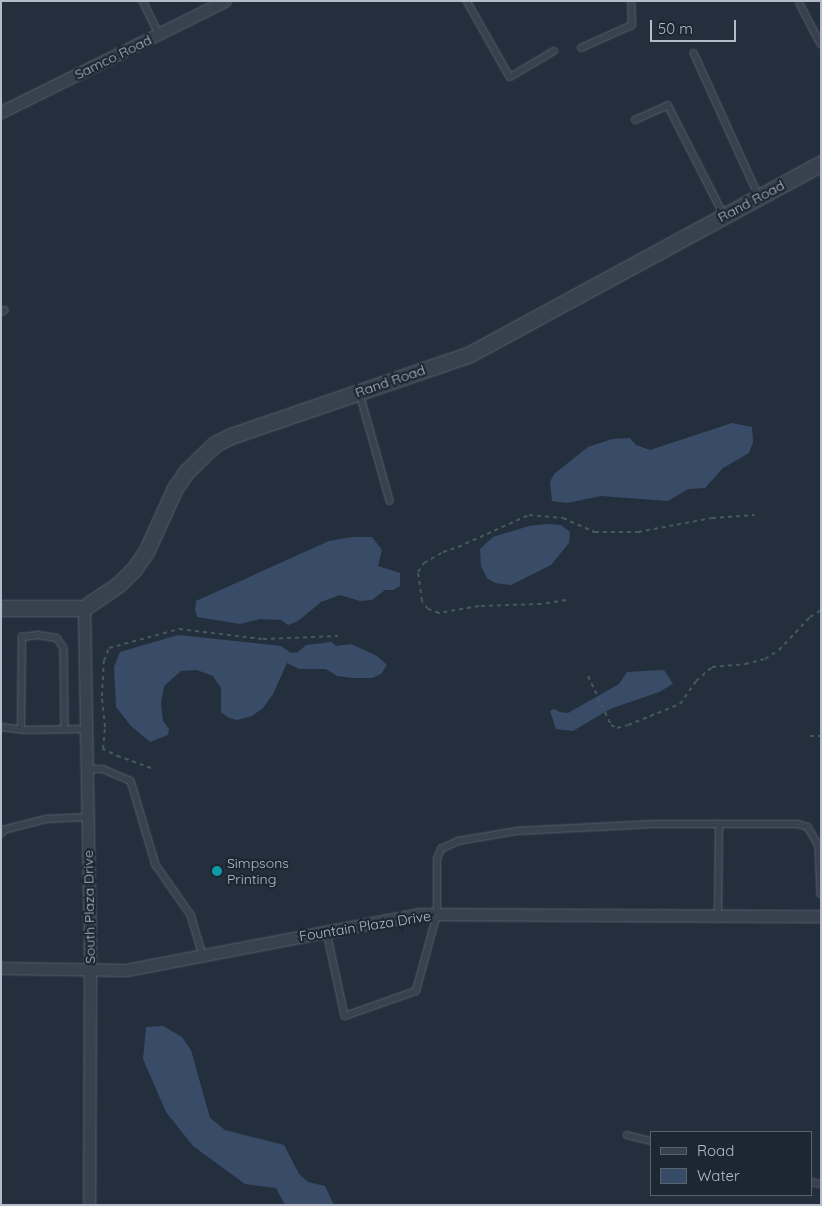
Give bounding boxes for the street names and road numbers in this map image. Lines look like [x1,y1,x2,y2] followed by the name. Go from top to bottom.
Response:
[72,31,154,83] street label: Samco Road
[715,176,787,226] street label: Rand Road
[353,361,427,401] street label: Rand Road
[80,850,98,964] street label: South Plaza Drive
[298,907,432,945] street label: Fountain Plaza Drive

